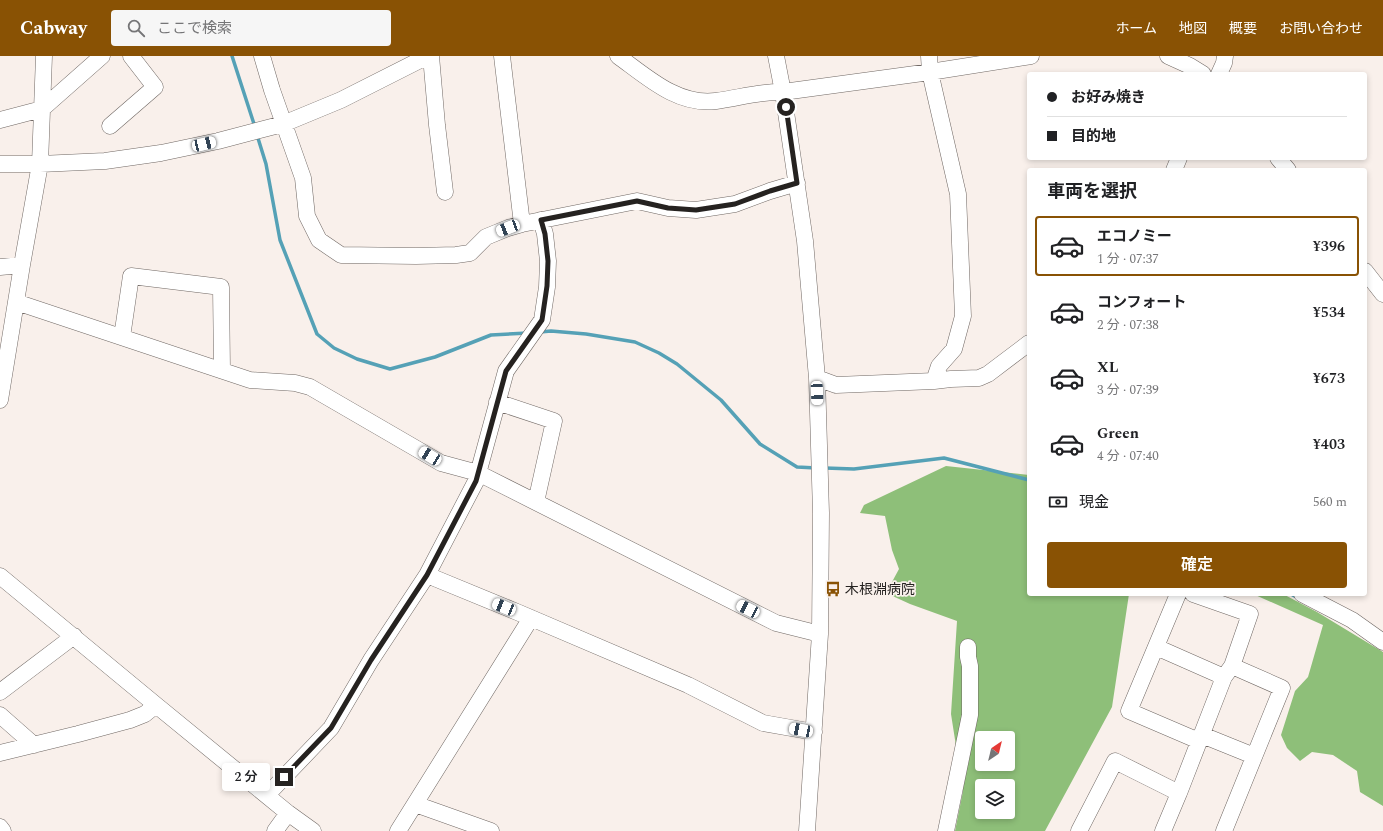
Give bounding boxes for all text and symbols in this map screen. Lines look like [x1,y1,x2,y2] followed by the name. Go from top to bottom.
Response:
[111,10,391,46] search box
[20,14,87,43] text: Cabway
[125,17,147,39] icon: search
[157,17,232,40] text: ここで検索
[1115,18,1157,39] text: ホーム
[1179,18,1207,39] text: 地図
[1229,18,1257,39] text: 概要
[1279,18,1363,39] text: お問い合わせ
[1071,86,1146,109] text: お好み焼き
[777,98,795,116] route start
[1071,125,1116,148] text: 目的地
[191,135,217,153] car
[1047,178,1137,205] text: 車両を選択
[495,218,521,238] car
[1097,225,1172,248] text: エコノミー
[1049,228,1085,264] icon: car
[1313,235,1345,258] text: ¥396
[1097,249,1159,269] text: 1 分 · 07:37
[1097,291,1187,314] text: コンフォート
[1049,294,1085,330] icon: car
[1313,301,1345,324] text: ¥534
[1097,315,1159,335] text: 2 分 · 07:38
[1097,356,1118,379] text: XL
[1049,360,1085,396] icon: car
[1313,367,1345,390] text: ¥673
[1097,380,1159,400] text: 3 分 · 07:39
[811,381,823,405] car
[1097,422,1139,445] text: Green
[1049,426,1085,462] icon: car
[1313,433,1345,456] text: ¥403
[417,445,443,467] car
[1097,446,1159,466] text: 4 分 · 07:40
[1047,491,1069,513] icon: cash
[1079,491,1109,514] text: 現金
[1313,492,1347,512] text: 560 m
[1047,542,1347,588] button: 確定
[845,579,915,600] place label: 木根淵病院
[824,580,842,598] bus stop icon: 木根淵病院
[491,597,517,617] car
[735,598,761,620] car
[788,722,814,738] car
[975,731,1015,771] north arrow
[975,731,1015,819] map controls
[222,763,270,791] callout: 2 分
[234,767,258,787] text: 2 分
[275,768,293,786] route end
[975,779,1015,819] button: layers

